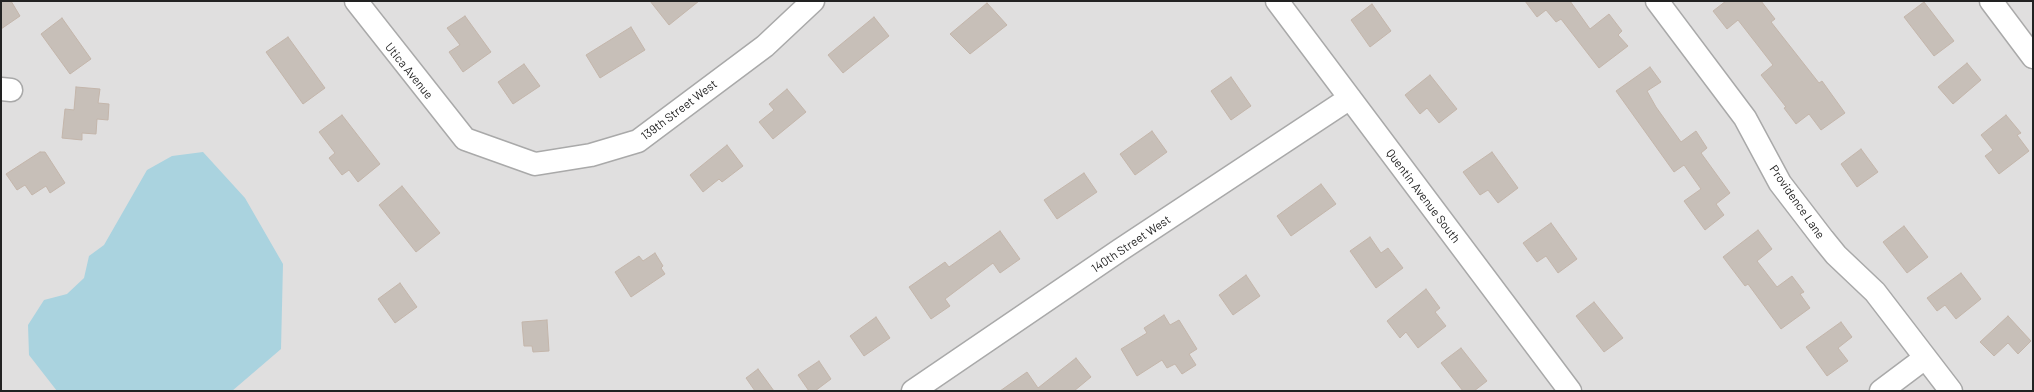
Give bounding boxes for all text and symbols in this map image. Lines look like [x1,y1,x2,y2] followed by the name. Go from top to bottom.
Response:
[382,40,436,102] street label: Utica Avenue
[638,77,720,143] street label: 139th Street West
[1383,146,1463,246] street label: Quentin Avenue South
[1766,162,1828,242] street label: Providence Lane
[1089,212,1173,276] street label: 140th Street West

